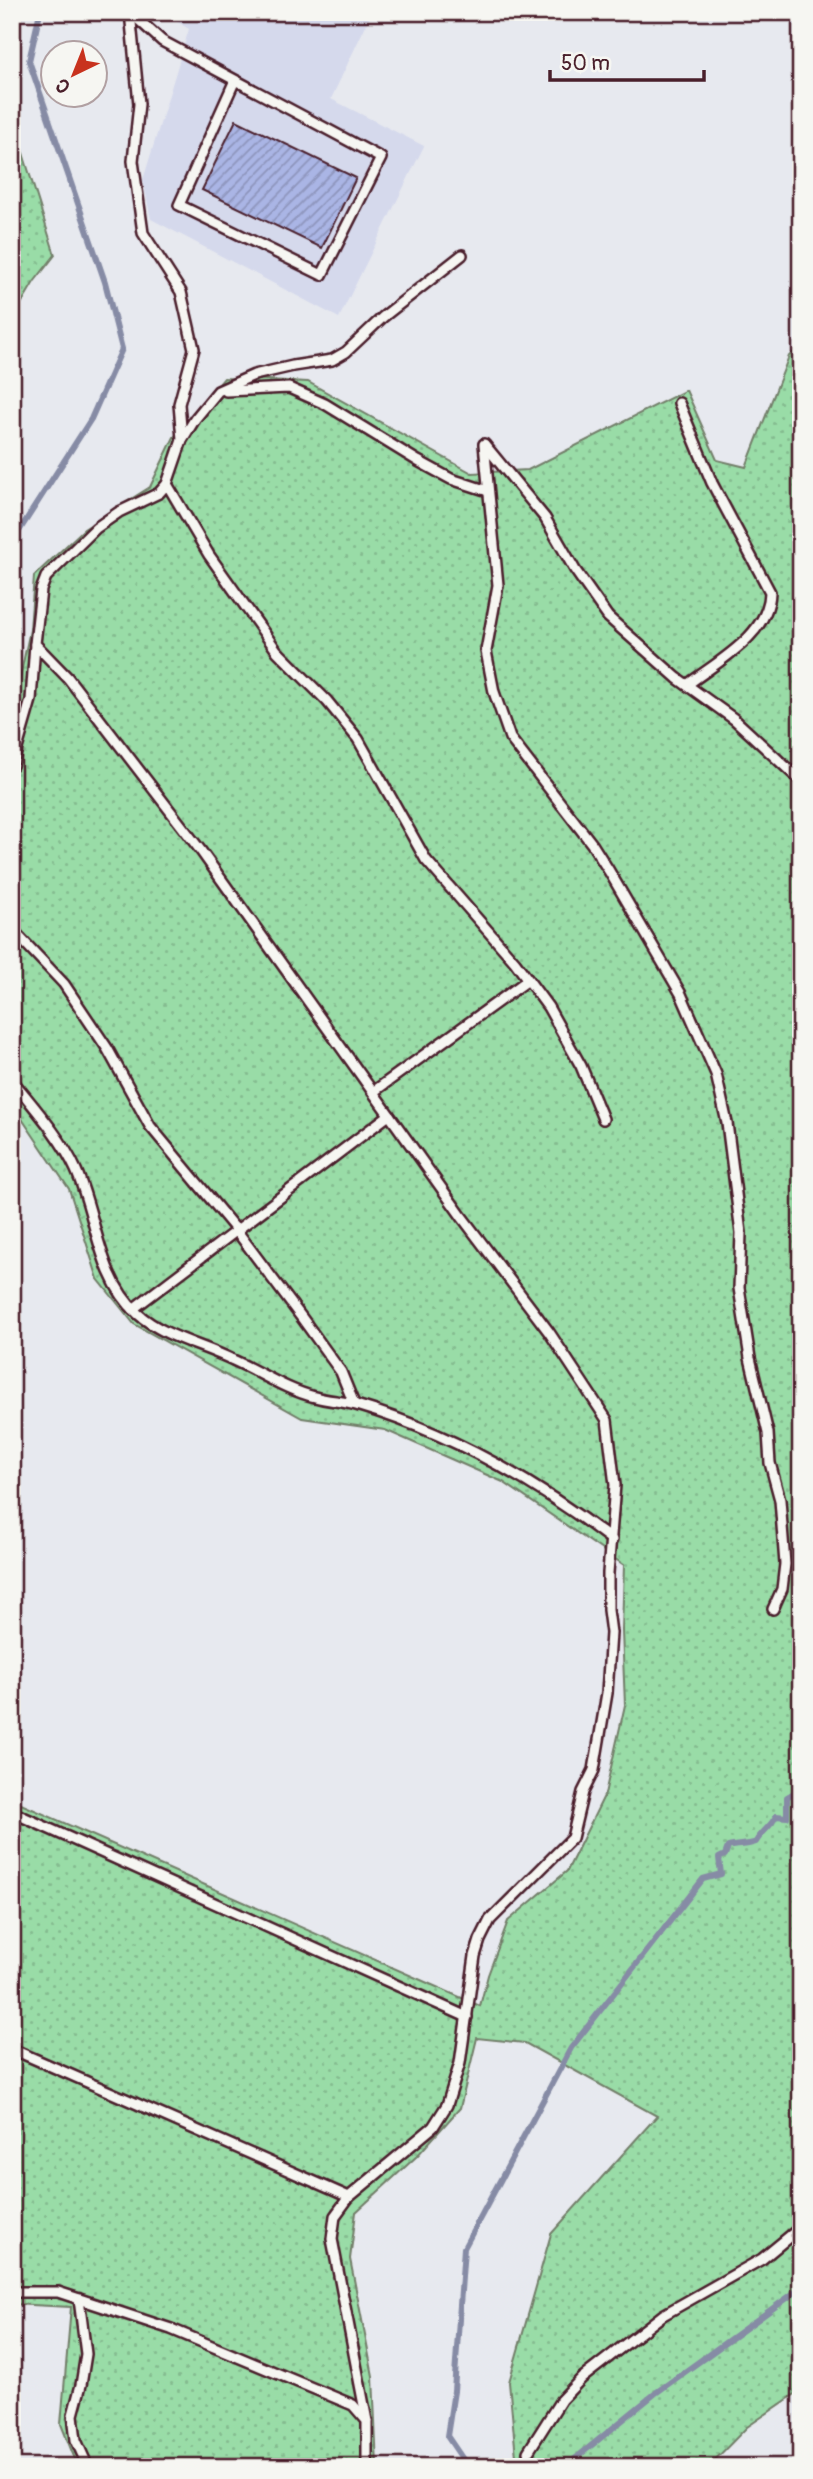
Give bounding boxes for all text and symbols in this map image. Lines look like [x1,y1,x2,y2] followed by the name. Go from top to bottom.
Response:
[38,38,108,108] north arrow
[550,38,704,82] scale bar
[561,50,610,77] text: 50 m
[50,73,76,98] text: С

